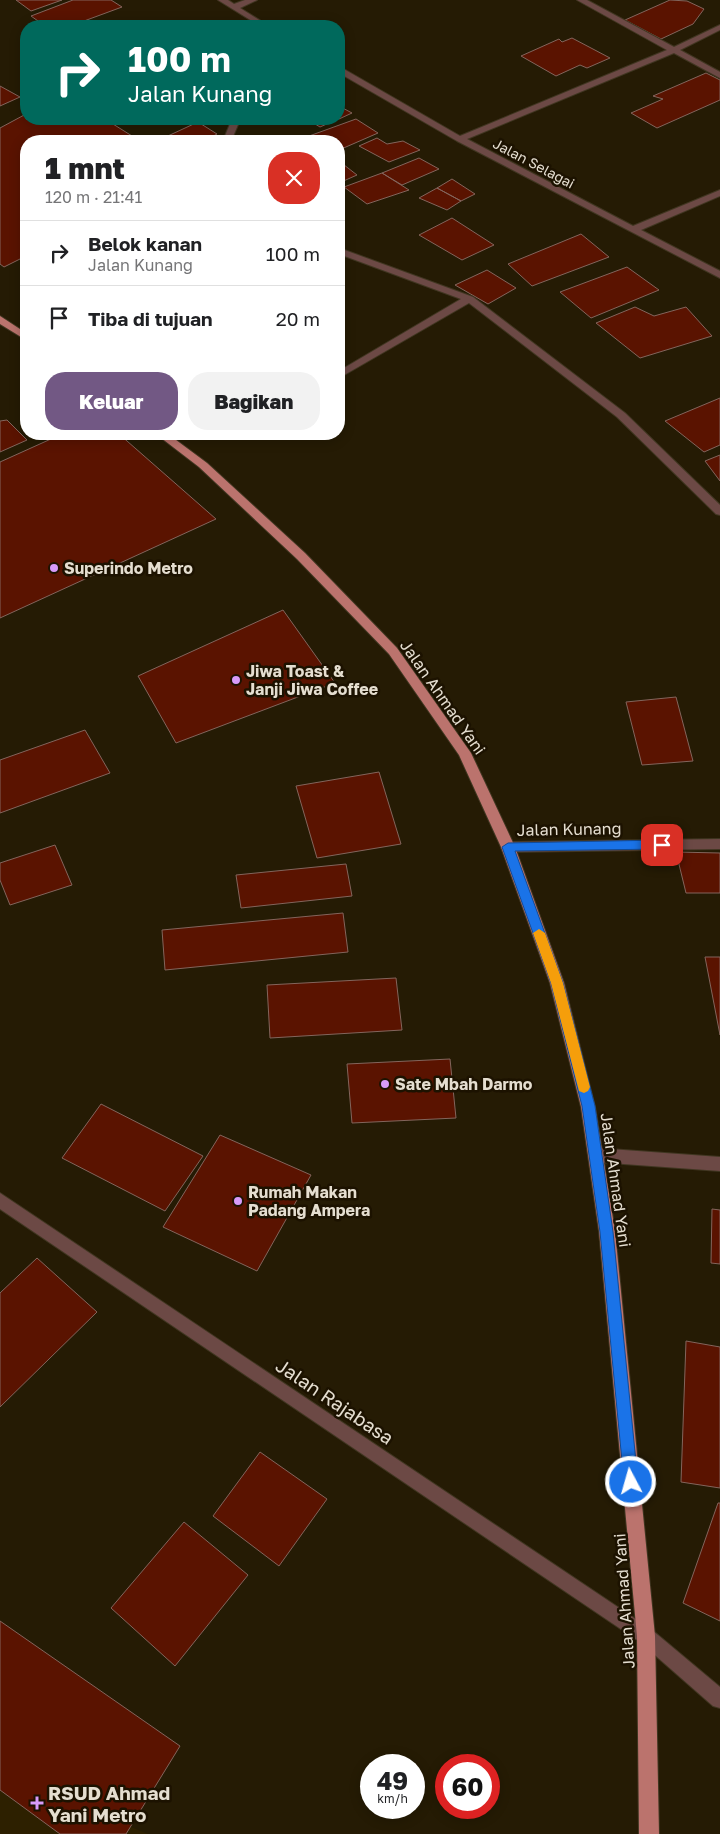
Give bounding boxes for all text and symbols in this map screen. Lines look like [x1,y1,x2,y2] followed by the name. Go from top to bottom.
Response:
[128,38,231,80] text: 100 m
[45,40,110,105] icon: right
[128,80,272,107] text: Jalan Kunang
[490,134,578,192] street label: Jalan Selagai
[45,150,125,186] text: 1 mnt
[268,152,320,204] button: close
[45,187,142,207] text: 120 m · 21:41
[88,232,202,255] text: Belok kanan
[45,239,73,267] icon: right
[266,242,320,265] text: 100 m
[88,255,193,275] text: Jalan Kunang
[45,304,73,332] icon: arrive
[88,307,213,330] text: Tiba di tujuan
[276,307,320,330] text: 20 m
[45,372,178,430] button: Keluar
[188,372,320,430] button: Bagikan
[64,558,193,578] place label: Superindo Metro
[48,562,60,574] marker: Superindo Metro
[396,636,490,758] street label: Jalan Ahmad Yani
[246,661,378,699] place label: Jiwa Toast & Janji Jiwa Coffee
[230,674,242,686] marker: Jiwa Toast & Janji Jiwa Coffee
[516,818,622,840] street label: Jalan Kunang
[641,824,683,866] pin
[648,831,676,859] icon: arrive
[395,1074,533,1094] place label: Sate Mbah Darmo
[379,1078,391,1090] marker: Sate Mbah Darmo
[597,1111,635,1249] street label: Jalan Ahmad Yani
[248,1182,370,1220] place label: Rumah Makan Padang Ampera
[232,1195,244,1207] marker: Rumah Makan Padang Ampera
[272,1353,398,1449] street label: Jalan Rajabasa
[604,1455,656,1507] position arrow
[609,1533,639,1669] street label: Jalan Ahmad Yani
[435,1754,500,1819] speed limit sign: 60
[377,1765,408,1796] text: 49
[48,1781,170,1826] place label: RSUD Ahmad Yani Metro
[377,1791,408,1806] text: km/h
[30,1796,44,1810] marker: RSUD Ahmad Yani Metro

